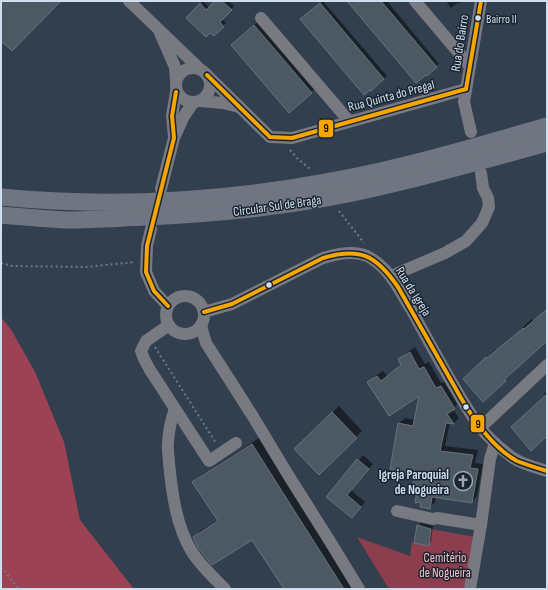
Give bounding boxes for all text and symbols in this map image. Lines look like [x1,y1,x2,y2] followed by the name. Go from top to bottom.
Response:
[486,12,517,27] place label: Bairro II
[473,13,483,23] marker: Bairro II
[448,14,472,73] street label: Rua do Bairro
[346,77,436,115] street label: Rua Quinta do Pregal
[318,119,334,138] line badge: 9
[323,122,329,135] text: 9
[232,192,322,220] street label: Circular Sul de Braga
[392,264,434,319] street label: Rua da Igreja
[264,280,274,290] unlabelled marker
[461,402,471,412] unlabelled marker
[470,414,485,433] line badge: 9
[475,418,481,431] text: 9
[379,467,449,498] place label: Igreja Paroquial de Nogueira
[452,470,474,492] church icon: Igreja Paroquial de Nogueira
[419,550,471,581] park label: Cemitério de Nogueira

